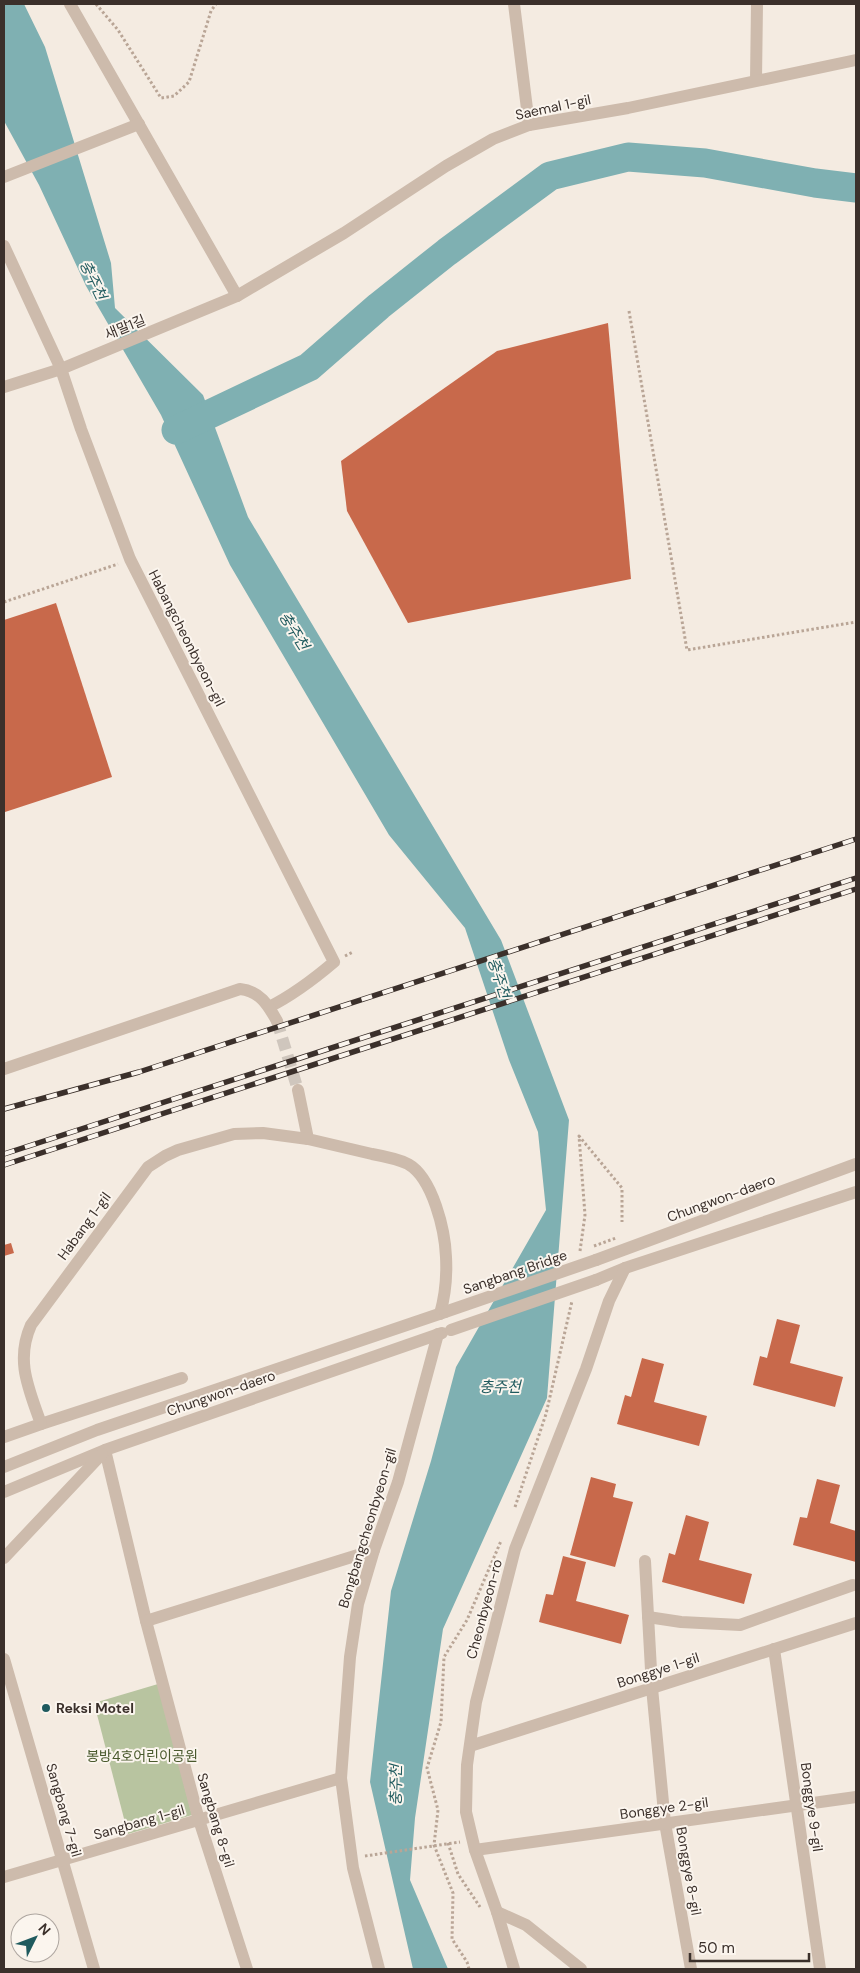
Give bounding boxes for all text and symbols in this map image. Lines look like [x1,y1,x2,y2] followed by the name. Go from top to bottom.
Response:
[514,90,592,124] street label: Saemal 1-gil
[75,257,112,305] water label: 충주천
[102,311,148,343] street label: 새말1길
[145,567,229,709] street label: Habangcheonbyeon-gil
[275,608,315,656] water label: 충주천
[483,955,516,1003] water label: 충주천
[664,1170,778,1226] street label: Chungwon-daero
[53,1189,115,1263] street label: Habang 1-gil
[461,1246,569,1298] street label: Sangbang Bridge
[164,1366,278,1420] street label: Chungwon-daero
[479,1377,523,1397] water label: 충주천
[334,1446,400,1610] street label: Bongbangcheonbyeon-gil
[462,1557,506,1661] street label: Cheonbyeon-ro
[615,1648,701,1692] street label: Bonggye 1-gil
[56,1699,134,1717] place label: Reksi Motel
[40,1702,52,1714] marker: Reksi Motel
[86,1747,198,1765] park label: 봉방4호어린이공원
[42,1761,86,1859] street label: Sangbang 7-gil
[797,1761,827,1853] street label: Bonggye 9-gil
[386,1762,406,1806] water label: 충주천
[193,1771,239,1869] street label: Sangbang 8-gil
[619,1793,709,1823] street label: Bonggye 2-gil
[91,1800,187,1844] street label: Sangbang 1-gil
[672,1825,706,1917] street label: Bonggye 8-gil
[10,1913,60,1963] north arrow
[35,1919,55,1939] text: N
[690,1930,809,1962] scale bar
[698,1938,735,1958] text: 50 m

